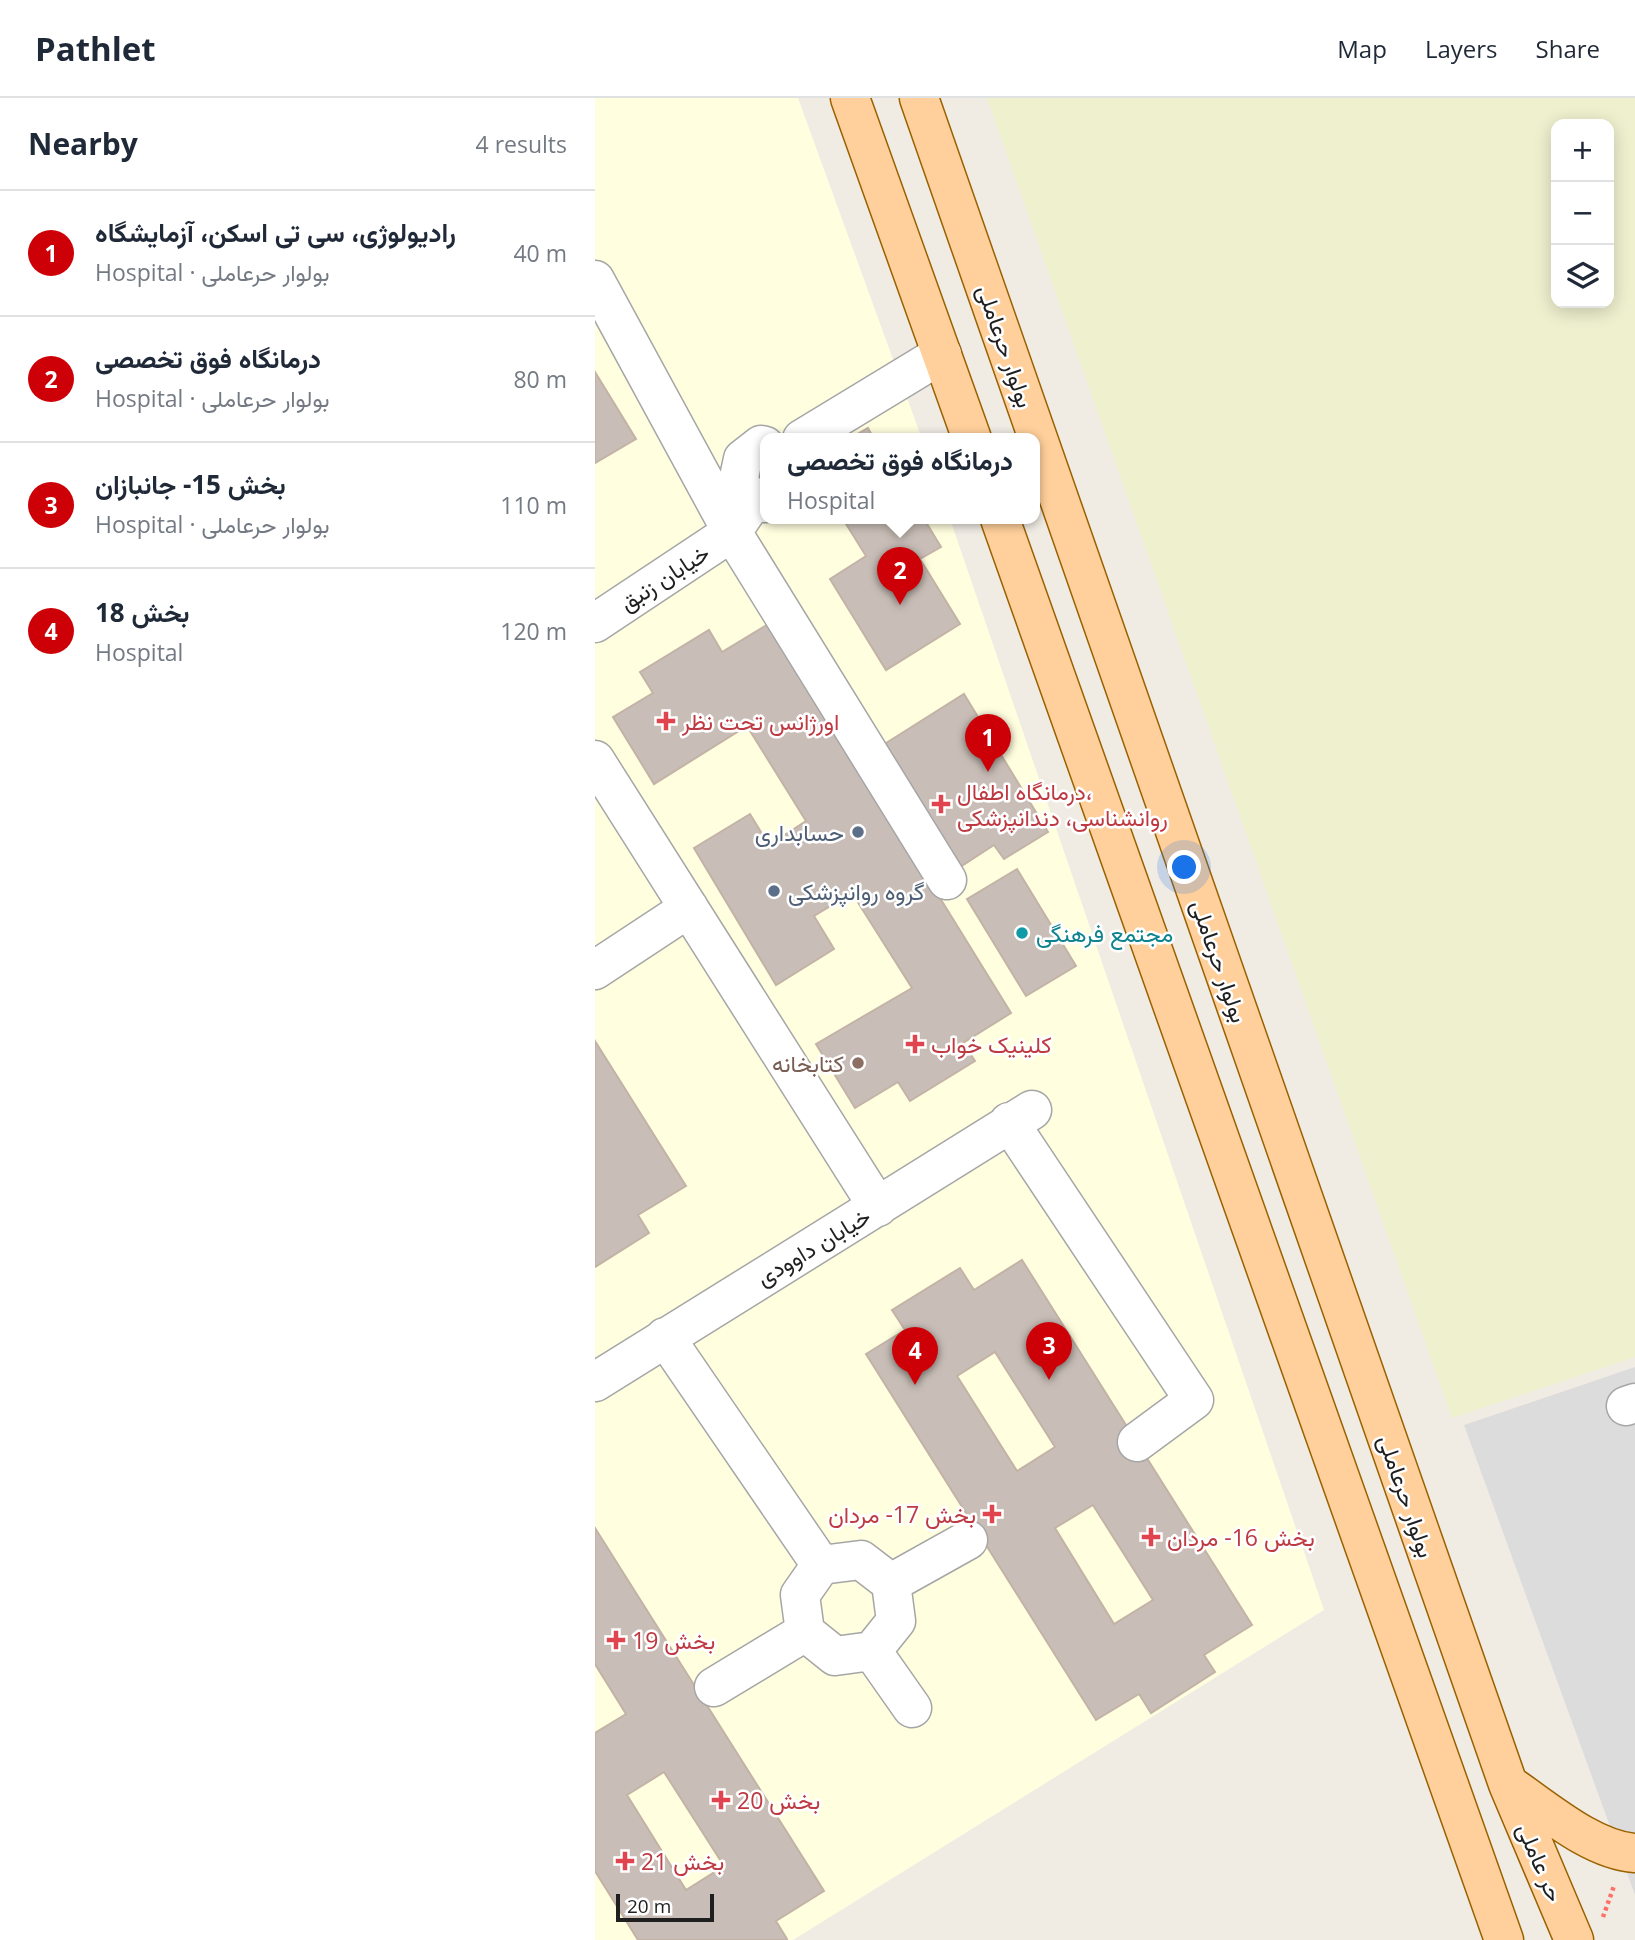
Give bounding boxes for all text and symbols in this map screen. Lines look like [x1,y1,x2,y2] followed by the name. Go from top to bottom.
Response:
[35,26,156,71] text: Pathlet
[1337,32,1387,65] text: Map
[1425,32,1498,65] text: Layers
[1536,32,1600,65] text: Share
[1551,119,1614,308] map controls
[1551,119,1614,182] button: +
[28,123,138,164] text: Nearby
[476,128,567,160] text: 4 results
[1551,182,1614,245] button: −
[95,214,456,250] text: رادیولوژی، سی تی اسکن، آزمایشگاه
[44,237,58,269] text: 1
[513,237,567,269] text: 40 m
[1551,245,1614,308] button: layers
[95,256,329,288] text: Hospital · بولوار حرعاملی
[970,280,1042,412] street label: بولوار حرعاملی
[95,340,321,376] text: درمانگاه فوق تخصصی
[44,363,58,395] text: 2
[513,363,567,395] text: 80 m
[95,382,329,414] text: Hospital · بولوار حرعاملی
[760,433,1040,524] popup
[787,442,1013,478] text: درمانگاه فوق تخصصی
[95,466,286,502] text: بخش 15- جانبازان
[787,484,875,516] text: Hospital
[44,489,58,521] text: 3
[500,489,567,521] text: 110 m
[95,508,329,540] text: Hospital · بولوار حرعاملی
[613,536,715,618] street label: خیابان زنبق
[877,547,923,605] pin: 2
[95,594,190,630] text: بخش 18
[44,615,58,647] text: 4
[500,615,567,647] text: 120 m
[95,636,183,668] text: Hospital
[681,705,839,737] place label: اورژانس تحت نظر
[656,711,676,731] marker: اورژانس تحت نظر
[965,714,1011,772] pin: 1
[957,775,1168,834] place label: درمانگاه اطفال، روانشناسی، دندانپزشکی
[931,794,951,814] marker: درمانگاه اطفال، روانشناسی، دندانپزشکی
[755,816,844,848] place label: حسابداری
[850,824,866,840] marker: حسابداری
[1167,850,1201,884] your location
[788,875,924,908] place label: گروه روانپزشکی
[766,883,782,899] marker: گروه روانپزشکی
[1184,895,1256,1027] street label: بولوار حرعاملی
[1036,917,1173,950] place label: مجتمع فرهنگی
[1014,925,1030,941] marker: مجتمع فرهنگی
[931,1028,1052,1060] place label: کلینیک خواب
[905,1034,925,1054] marker: کلینیک خواب
[772,1047,844,1079] place label: کتابخانه
[850,1055,866,1071] marker: کتابخانه
[750,1199,876,1293] street label: خیابان داوودی
[1026,1322,1072,1380] pin: 3
[892,1327,938,1385] pin: 4
[1371,1430,1443,1562] street label: بولوار حرعاملی
[828,1498,976,1530] place label: بخش 17- مردان
[982,1504,1002,1524] marker: بخش 17- مردان
[1167,1521,1315,1553] place label: بخش 16- مردان
[1141,1527,1161,1547] marker: بخش 16- مردان
[632,1624,715,1656] place label: بخش 19
[606,1630,626,1650] marker: بخش 19
[737,1784,820,1816] place label: بخش 20
[711,1790,731,1810] marker: بخش 20
[1510,1818,1572,1906] street label: حر عاملی
[641,1845,724,1877] place label: بخش 21
[615,1851,635,1871] marker: بخش 21
[616,1891,714,1923] scale bar
[627,1893,671,1919] text: 20 m

